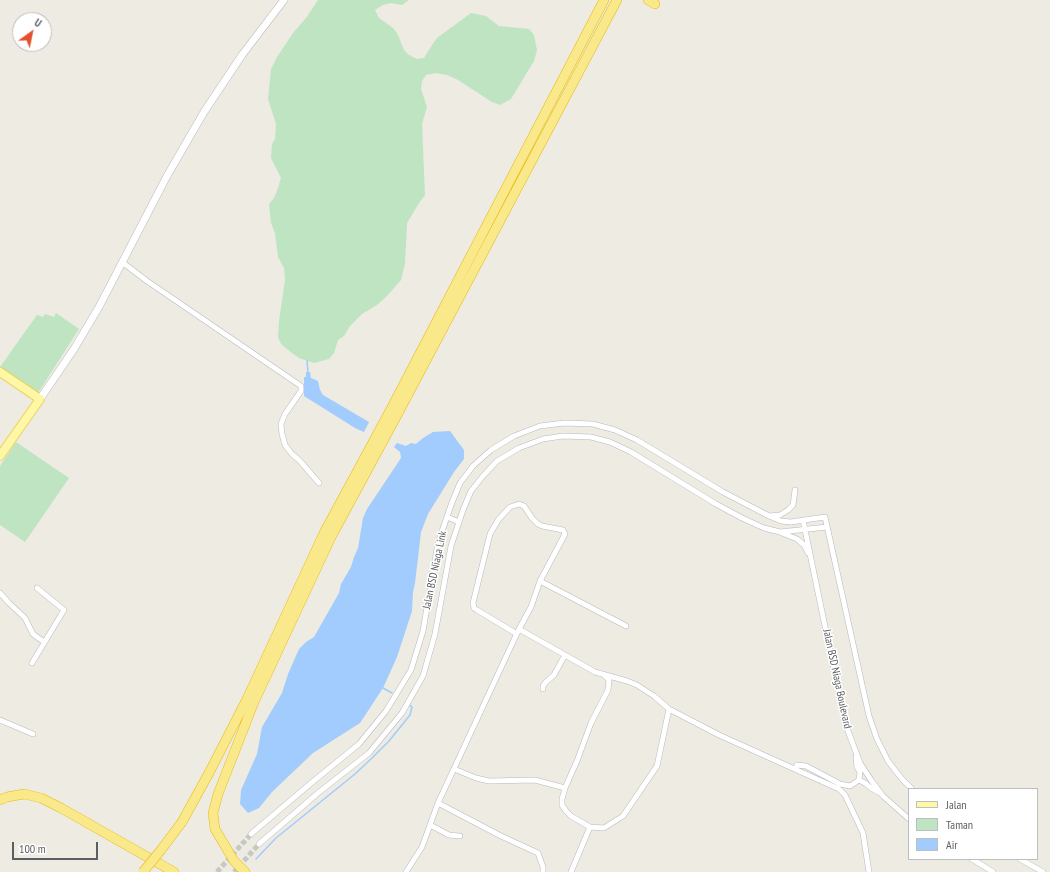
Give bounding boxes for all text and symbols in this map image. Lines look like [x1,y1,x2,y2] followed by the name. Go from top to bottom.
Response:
[12,12,52,52] north arrow
[32,15,44,30] text: U
[420,530,450,610] street label: Jalan BSD Niaga Link
[820,628,854,730] street label: Jalan BSD Niaga Boulevard
[908,788,1038,860] legend
[946,797,967,812] text: Jalan
[946,817,973,832] text: Taman
[14,834,100,860] scale bar
[946,837,958,852] text: Air
[19,841,46,856] text: 100 m

